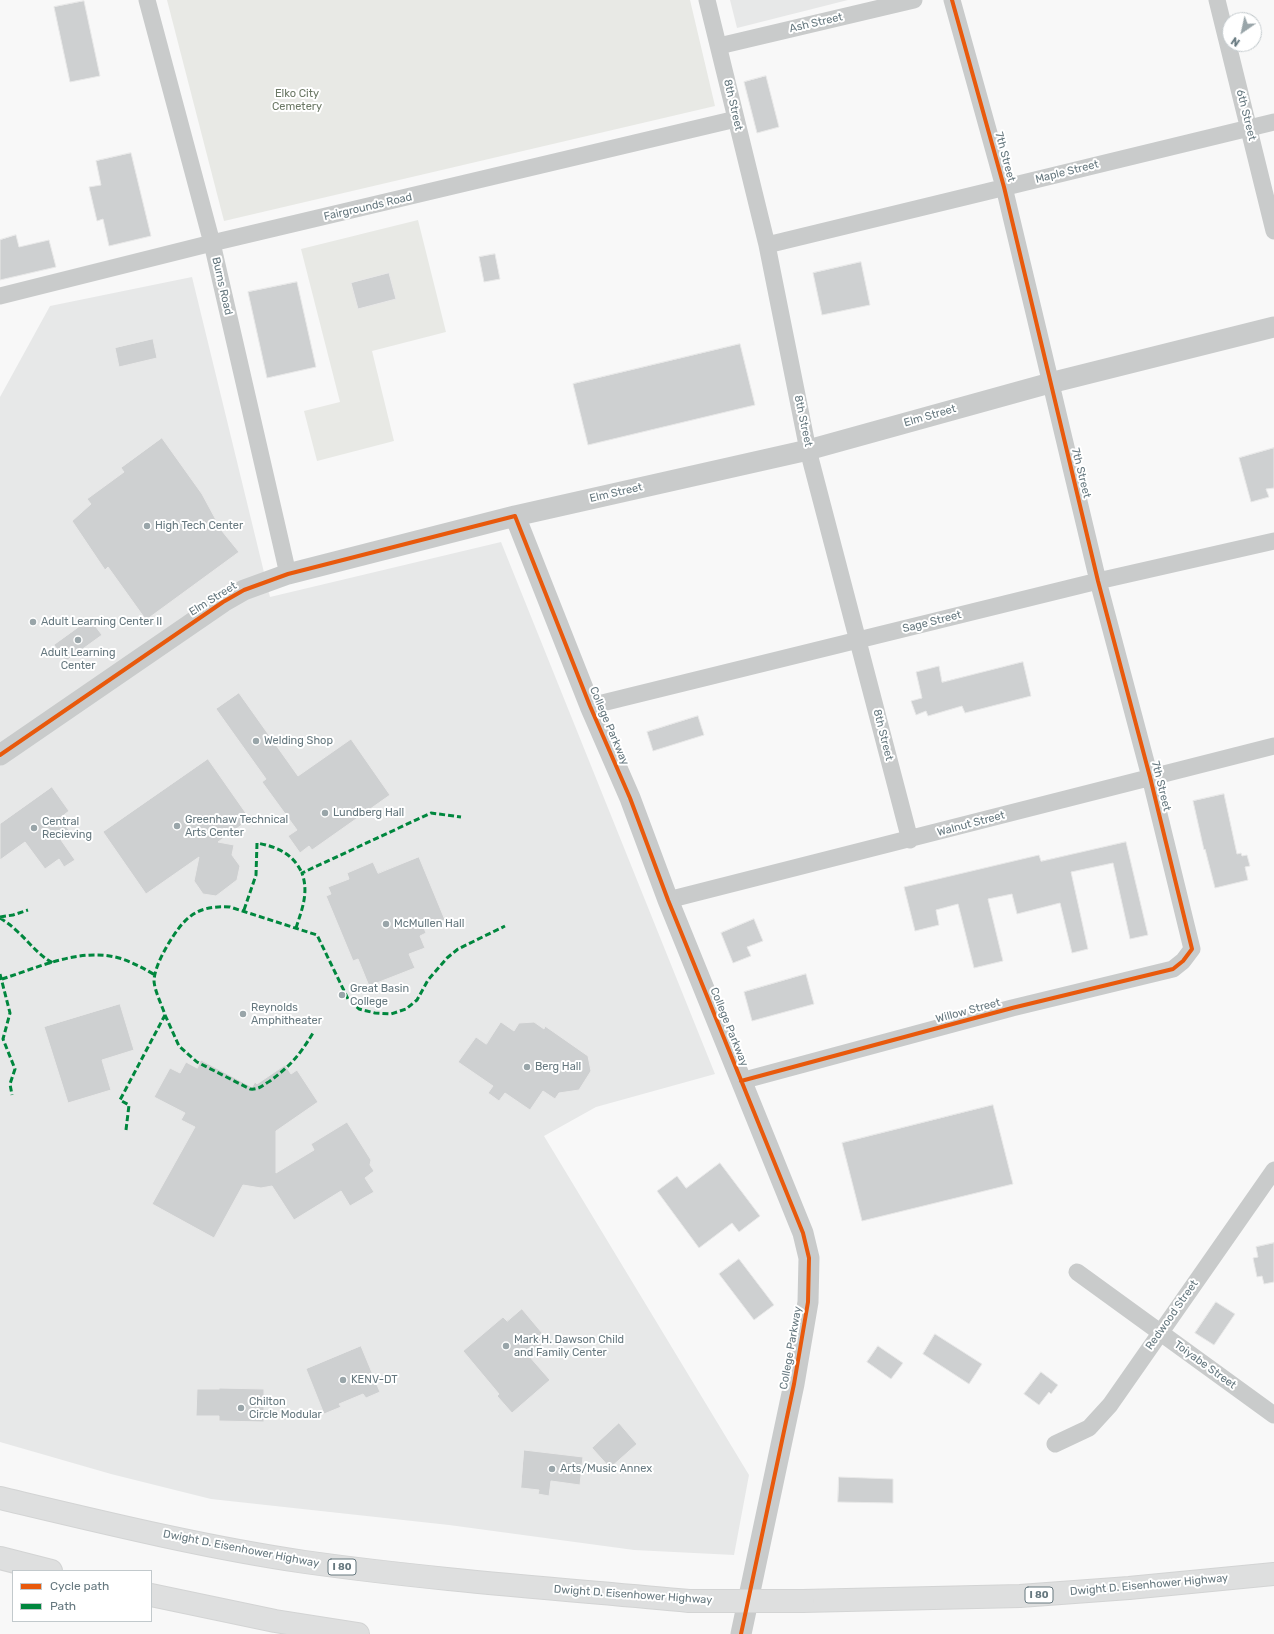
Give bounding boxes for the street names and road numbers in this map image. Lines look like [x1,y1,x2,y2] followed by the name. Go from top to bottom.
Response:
[788,10,844,36] street label: Ash Street
[721,78,745,132] street label: 8th Street
[1233,88,1259,142] street label: 6th Street
[992,131,1018,183] street label: 7th Street
[1034,158,1100,186] street label: Maple Street
[323,190,413,224] street label: Fairgrounds Road
[209,256,235,316] street label: Burns Road
[791,394,815,448] street label: 8th Street
[902,402,958,430] street label: Elm Street
[1068,447,1094,499] street label: 7th Street
[588,481,644,505] street label: Elm Street
[187,579,239,619] street label: Elm Street
[901,608,963,636] street label: Sage Street
[586,685,632,767] street label: College Parkway
[870,708,896,762] street label: 8th Street
[1148,760,1174,812] street label: 7th Street
[936,809,1006,839] street label: Walnut Street
[707,986,751,1068] street label: College Parkway
[934,996,1002,1026] street label: Willow Street
[1143,1278,1201,1352] street label: Redwood Street
[777,1305,805,1391] street label: College Parkway
[1171,1338,1239,1392] street label: Toiyabe Street
[162,1527,320,1571] street label: Dwight D. Eisenhower Highway
[328,1559,356,1575] road number: I 80
[1069,1572,1229,1598] street label: Dwight D. Eisenhower Highway
[553,1583,713,1607] street label: Dwight D. Eisenhower Highway
[1025,1587,1053,1603] road number: I 80

